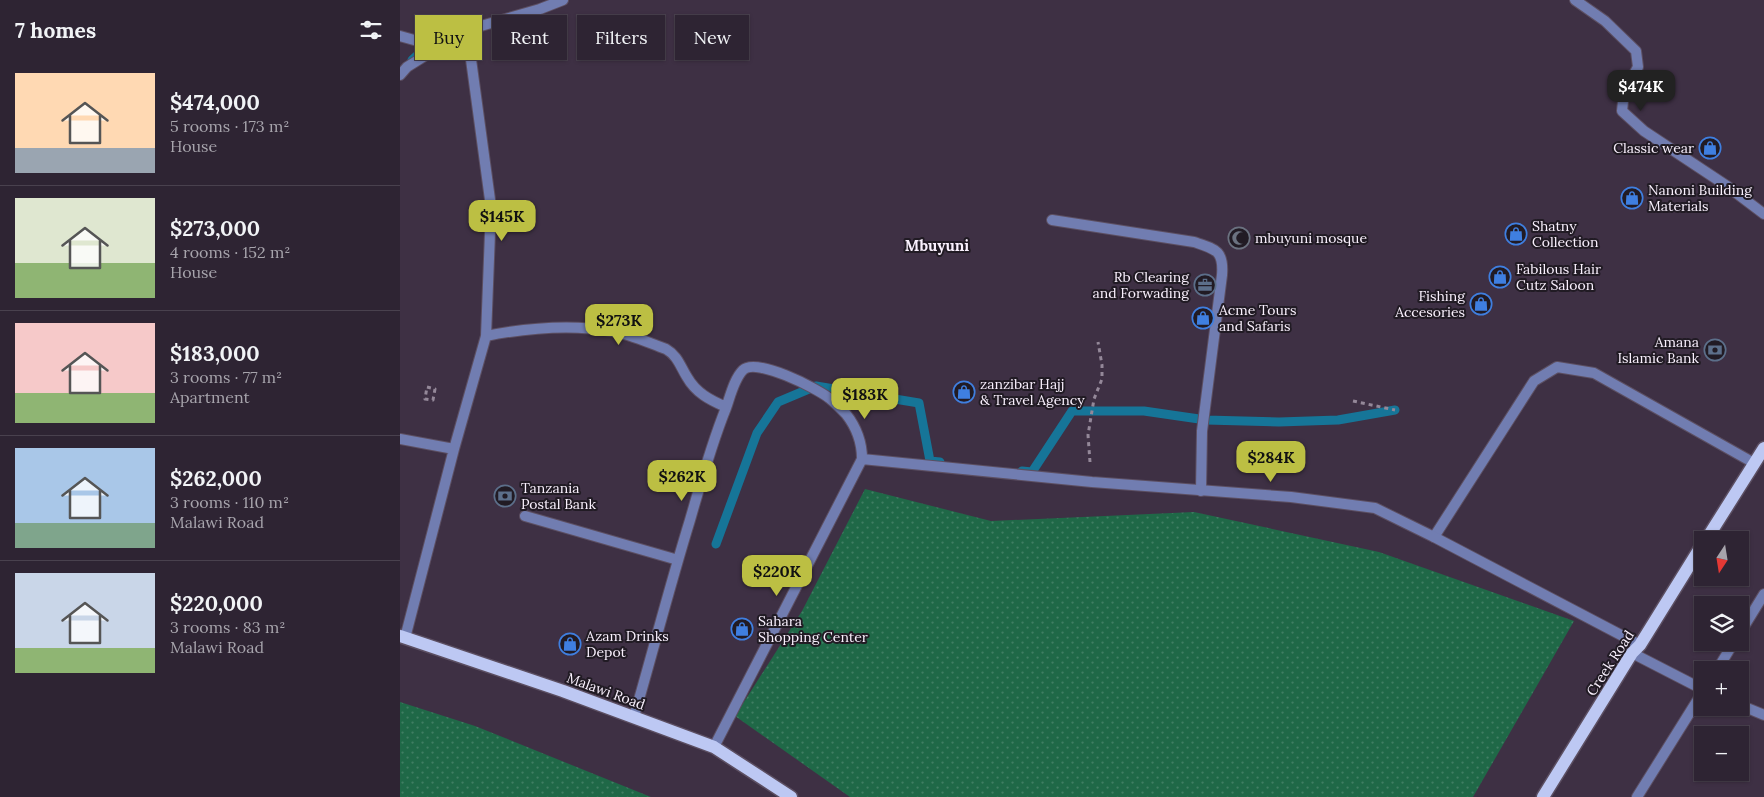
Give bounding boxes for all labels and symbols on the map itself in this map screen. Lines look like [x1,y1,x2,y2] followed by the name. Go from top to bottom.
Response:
[1606,70,1676,112] pin: $474K
[1698,136,1722,160] shop icon: Classic wear
[1613,139,1694,157] place label: Classic wear
[1648,181,1752,215] place label: Nanoni Building Materials
[1620,186,1644,210] shop icon: Nanoni Building Materials
[467,200,537,242] pin: $145K
[1532,217,1599,251] place label: Shatny Collection
[1504,222,1528,246] shop icon: Shatny Collection
[1227,226,1251,250] mosque icon: mbuyuni mosque
[1255,229,1367,247] place label: mbuyuni mosque
[905,236,969,255] district label: Mbuyuni
[1516,260,1601,294] place label: Fabilous Hair Cutz Saloon
[1488,265,1512,289] shop icon: Fabilous Hair Cutz Saloon
[1093,268,1189,302] place label: Rb Clearing and Forwading
[1193,273,1217,297] office icon: Rb Clearing and Forwading
[1394,287,1465,321] place label: Fishing Accesories
[1469,292,1493,316] shop icon: Fishing Accesories
[1218,301,1296,335] place label: Acme Tours and Safaris
[584,304,654,346] pin: $273K
[1191,306,1215,330] shop icon: Acme Tours and Safaris
[1617,333,1699,367] place label: Amana Islamic Bank
[1703,338,1727,362] bank icon: Amana Islamic Bank
[980,375,1085,409] place label: zanzibar Hajj & Travel Agency
[830,378,900,420] pin: $183K
[952,380,976,404] shop icon: zanzibar Hajj & Travel Agency
[1236,440,1306,483] pin: $284K
[647,460,717,502] pin: $262K
[521,479,597,513] place label: Tanzania Postal Bank
[493,484,517,508] bank icon: Tanzania Postal Bank
[1694,531,1749,586] north arrow
[742,554,812,597] pin: $220K
[758,612,868,646] place label: Sahara Shopping Center
[730,617,754,641] shop icon: Sahara Shopping Center
[585,627,669,661] place label: Azam Drinks Depot
[1582,627,1638,699] street label: Creek Road
[558,632,582,656] shop icon: Azam Drinks Depot
[564,668,648,714] street label: Malawi Road

